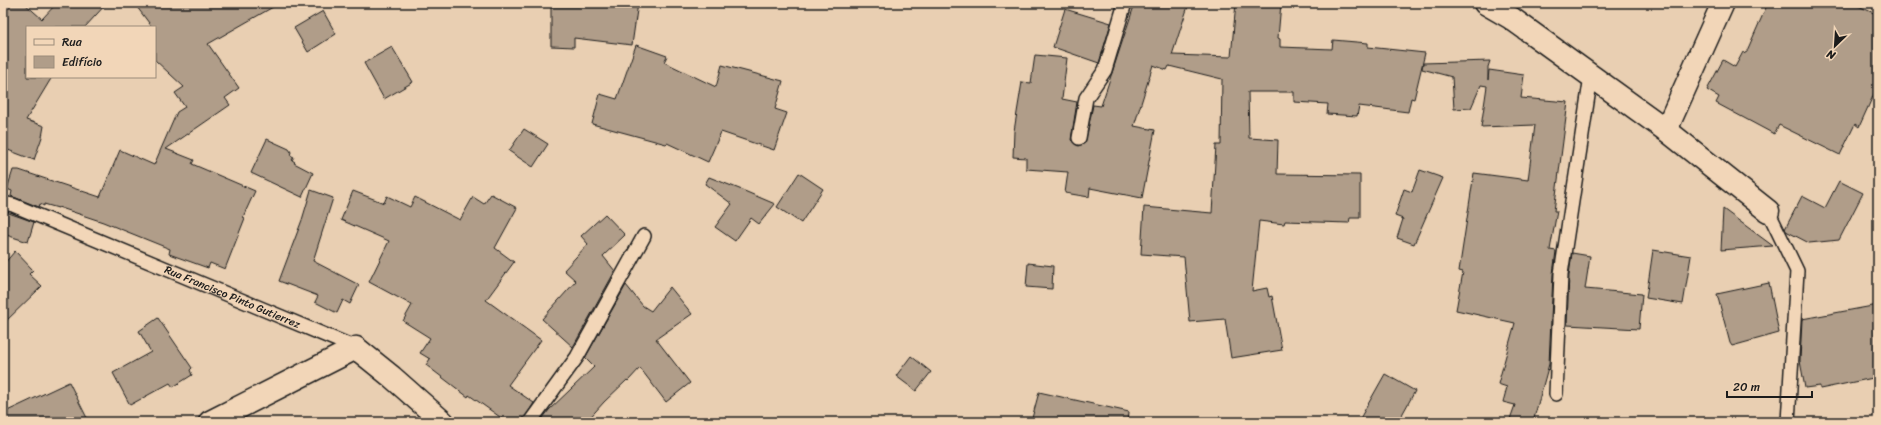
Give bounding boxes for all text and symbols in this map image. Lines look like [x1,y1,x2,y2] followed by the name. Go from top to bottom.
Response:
[26,26,156,78] legend
[1815,26,1855,66] north arrow
[62,31,83,53] text: Rua
[1823,44,1839,65] text: N
[62,51,102,73] text: Edifício
[162,260,304,334] street label: Rua Francisco Pinto Gutierrez
[1727,373,1812,399] scale bar
[1733,376,1760,398] text: 20 m

